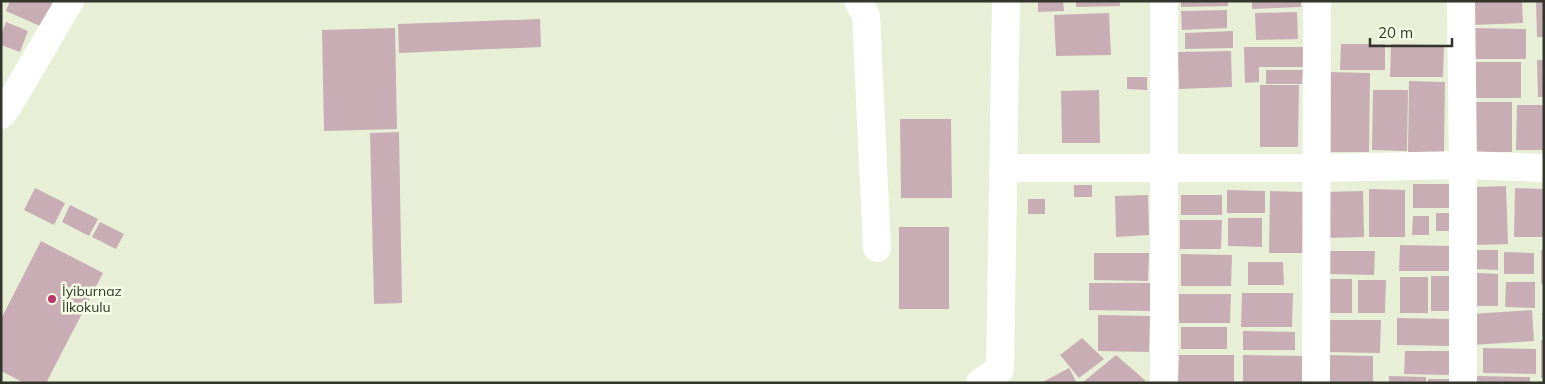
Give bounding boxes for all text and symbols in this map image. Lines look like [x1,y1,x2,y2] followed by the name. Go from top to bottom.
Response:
[1370,15,1452,47] scale bar
[1378,23,1413,42] text: 20 m
[62,282,122,316] place label: İyiburnaz İlkokulu
[46,293,58,305] marker: İyiburnaz İlkokulu

